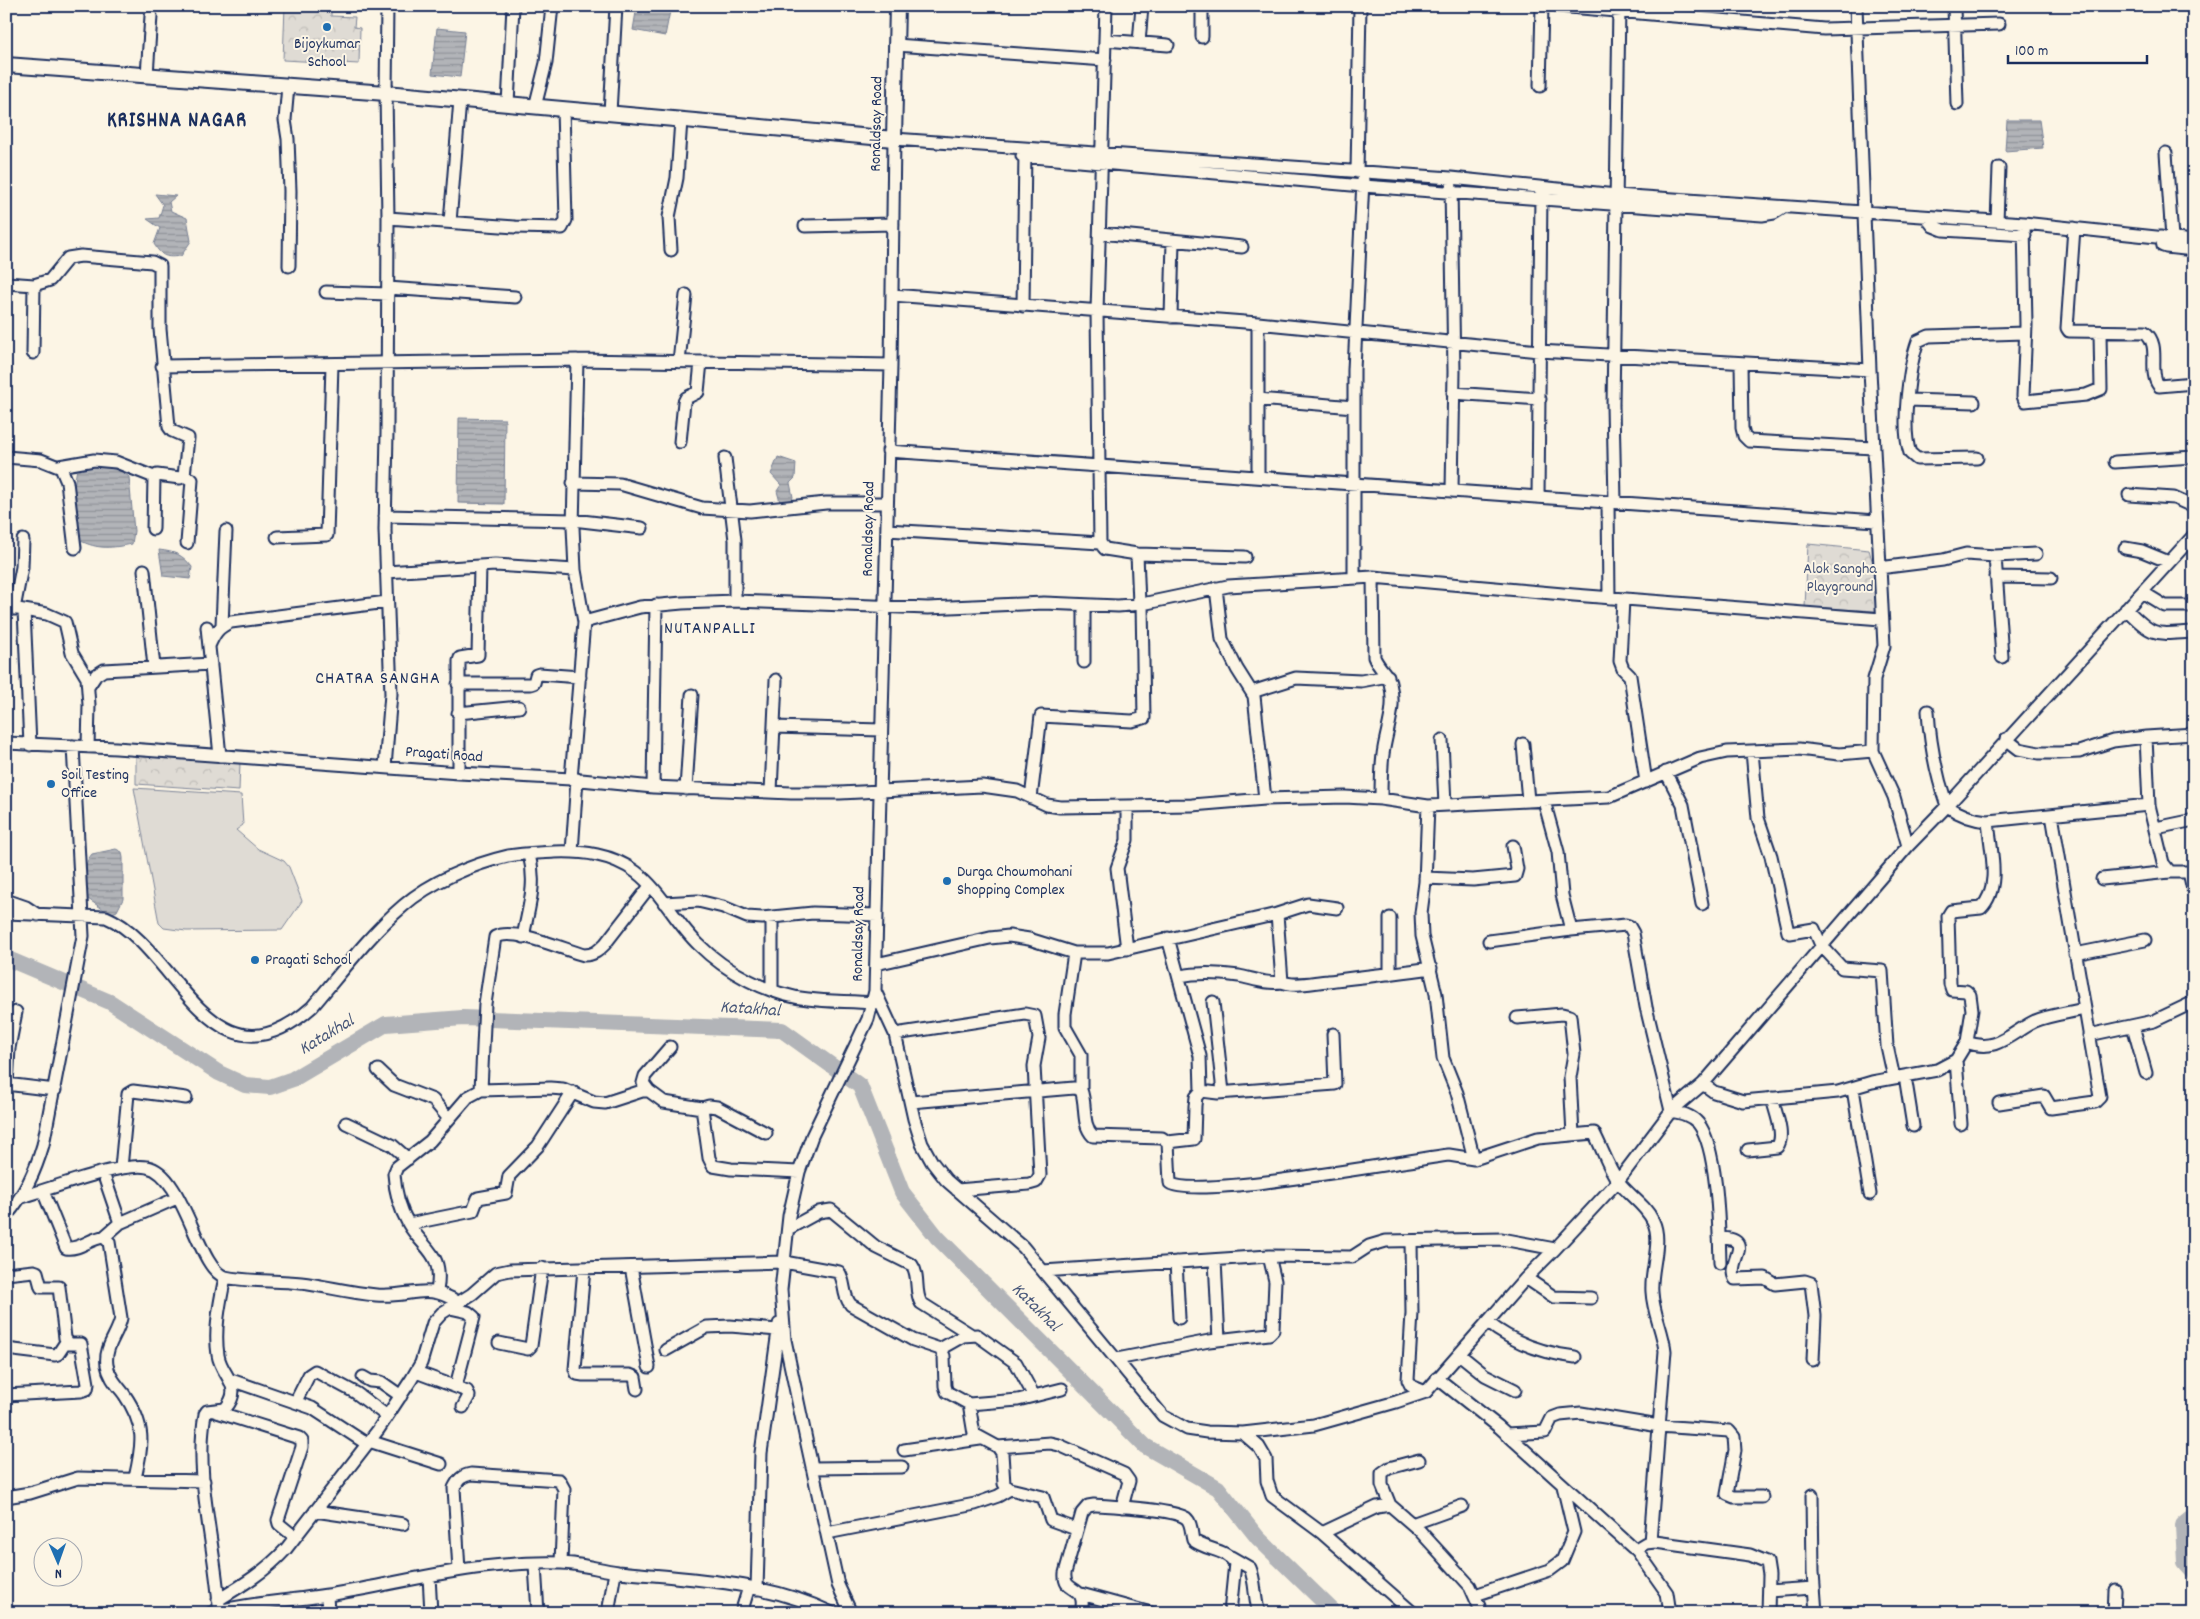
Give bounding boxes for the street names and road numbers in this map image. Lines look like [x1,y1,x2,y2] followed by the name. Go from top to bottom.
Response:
[865,76,889,172] street label: Ronaldsay Road
[857,481,881,577] street label: Ronaldsay Road
[404,741,484,769] street label: Pragati Road
[847,886,871,982] street label: Ronaldsay Road

